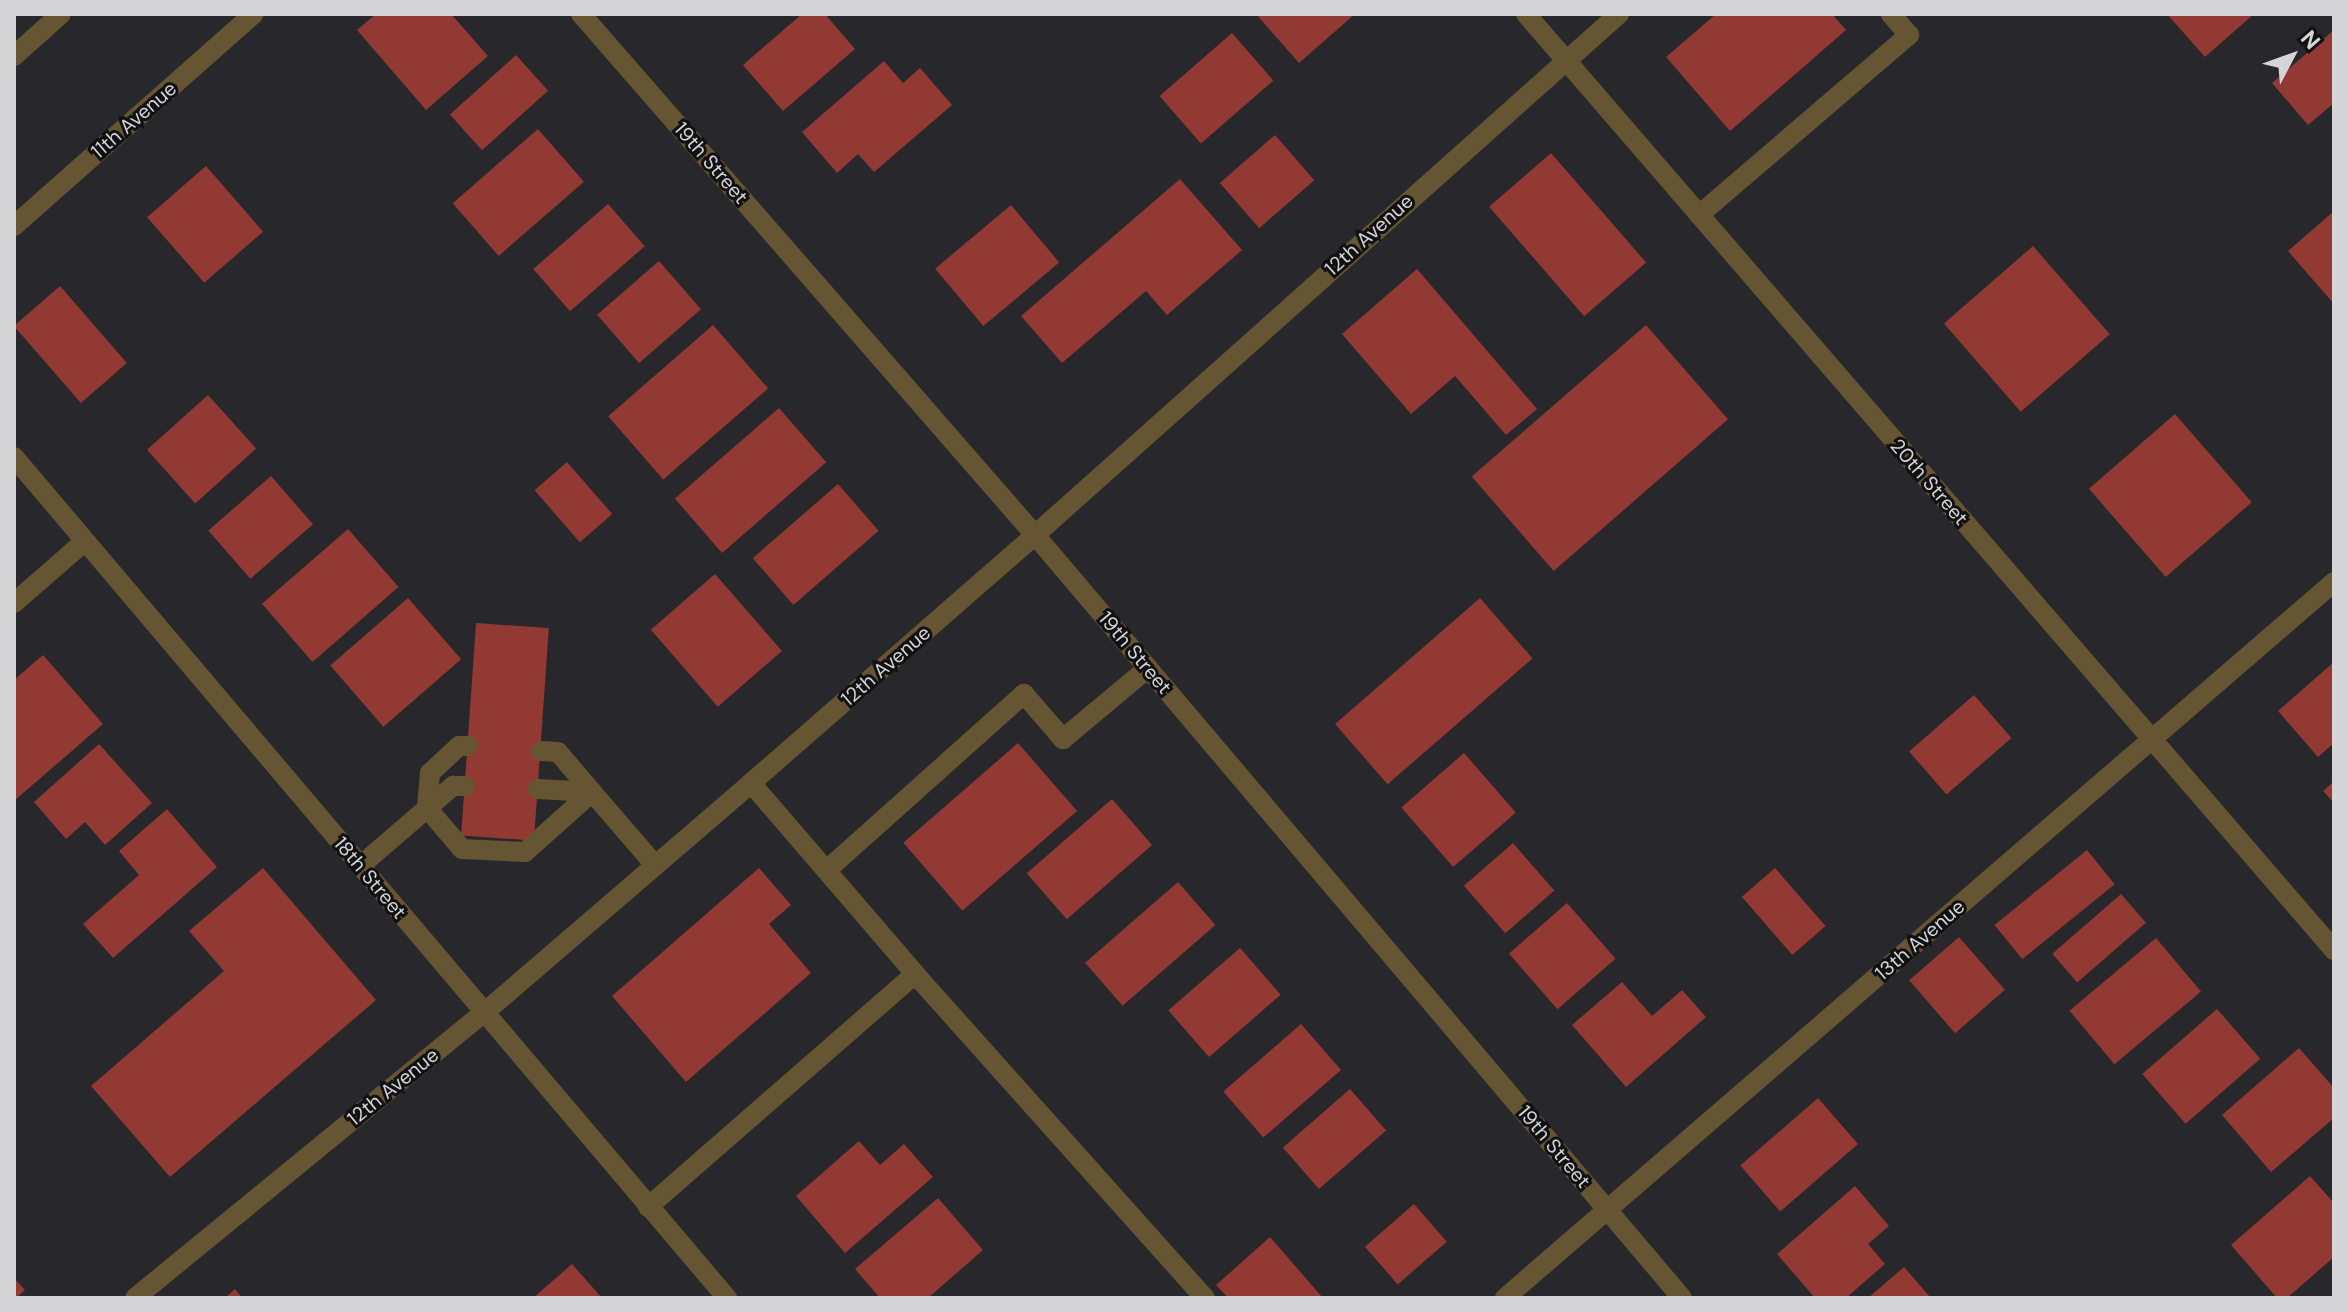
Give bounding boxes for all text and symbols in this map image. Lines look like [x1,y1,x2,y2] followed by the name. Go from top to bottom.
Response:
[2252,16,2332,96] north arrow
[2294,24,2327,55] text: N
[86,76,182,164] street label: 11th Avenue
[669,117,753,209] street label: 19th Street
[1320,189,1418,281] street label: 12th Avenue
[1885,434,1973,530] street label: 20th Street
[1094,607,1176,699] street label: 19th Street
[836,621,936,711] street label: 12th Avenue
[329,832,411,924] street label: 18th Street
[1870,895,1970,985] street label: 13th Avenue
[343,1043,443,1131] street label: 12th Avenue
[1513,1101,1595,1193] street label: 19th Street

